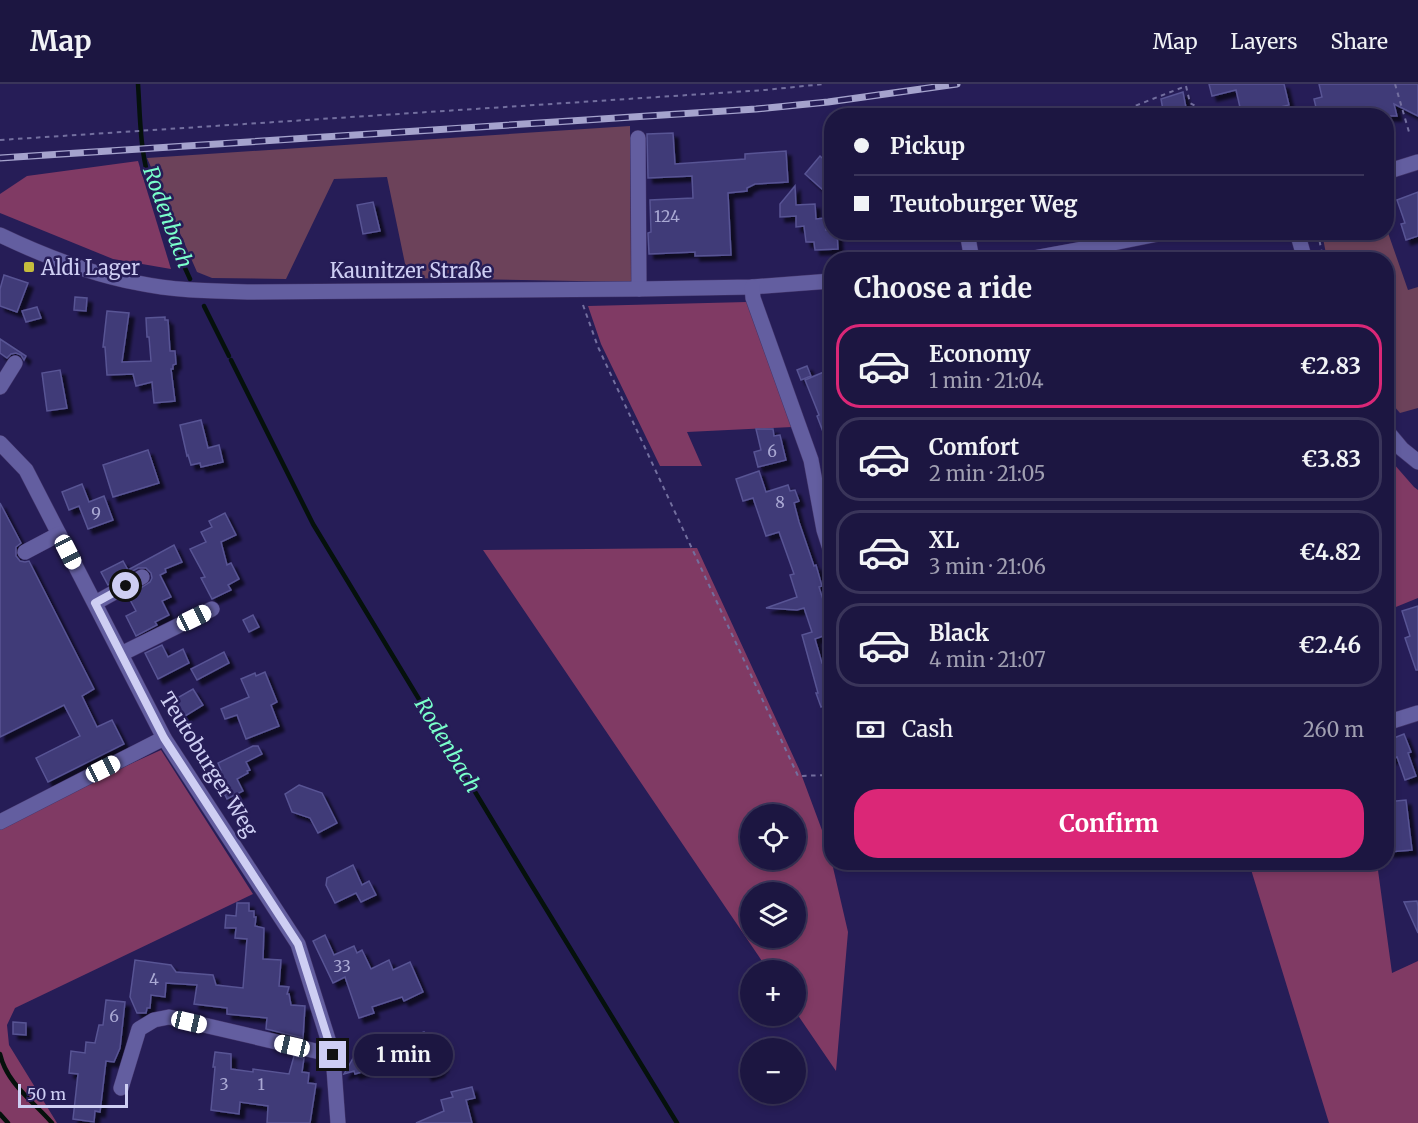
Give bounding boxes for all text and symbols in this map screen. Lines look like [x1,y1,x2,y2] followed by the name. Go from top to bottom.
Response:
[30,23,92,59] text: Map
[1153,28,1198,55] text: Map
[1231,28,1298,55] text: Layers
[1331,28,1388,55] text: Share
[890,132,965,160] text: Pickup
[137,162,199,272] water label: Rodenbach
[890,190,1078,218] text: Teutoburger Weg
[654,206,680,226] house number: 124
[40,255,140,280] place label: Aldi Lager
[330,258,492,283] street label: Kaunitzer Straße
[22,260,36,274] marker: Aldi Lager
[854,271,1032,305] text: Choose a ride
[857,339,911,393] icon: car
[929,340,1030,368] text: Economy
[1300,352,1361,380] text: €2.83
[929,368,1044,393] text: 1 min · 21:04
[857,432,911,486] icon: car
[929,433,1019,461] text: Comfort
[767,441,777,461] house number: 6
[1301,445,1361,473] text: €3.83
[929,461,1046,486] text: 2 min · 21:05
[775,492,785,512] house number: 8
[91,503,101,523] house number: 9
[857,525,911,579] icon: car
[929,526,959,554] text: XL
[52,532,84,572] car
[1299,538,1361,566] text: €4.82
[929,554,1046,579] text: 3 min · 21:06
[112,572,139,599] route start
[174,602,214,634] car
[857,618,911,672] icon: car
[929,619,989,647] text: Black
[1298,631,1361,659] text: €2.46
[929,647,1046,672] text: 4 min · 21:07
[154,687,264,841] street label: Teutoburger Weg
[409,692,487,798] water label: Rodenbach
[854,713,887,746] icon: cash
[902,715,953,743] text: Cash
[1303,717,1364,742] text: 260 m
[83,753,123,785] car
[854,789,1364,858] button: Confirm
[740,804,806,1104] map controls
[740,804,806,870] button: locate
[740,882,806,948] button: layers
[333,956,351,976] house number: 33
[740,960,806,1026] button: +
[149,969,159,989] house number: 4
[109,1006,119,1026] house number: 6
[169,1009,209,1035] car
[272,1033,312,1059] car
[354,1034,453,1076] callout: 1 min
[740,1038,806,1104] button: −
[319,1041,346,1068] route end
[376,1042,431,1067] text: 1 min
[219,1074,229,1094] house number: 3
[257,1074,265,1094] house number: 1
[18,1081,128,1108] scale bar
[27,1084,66,1104] text: 50 m

